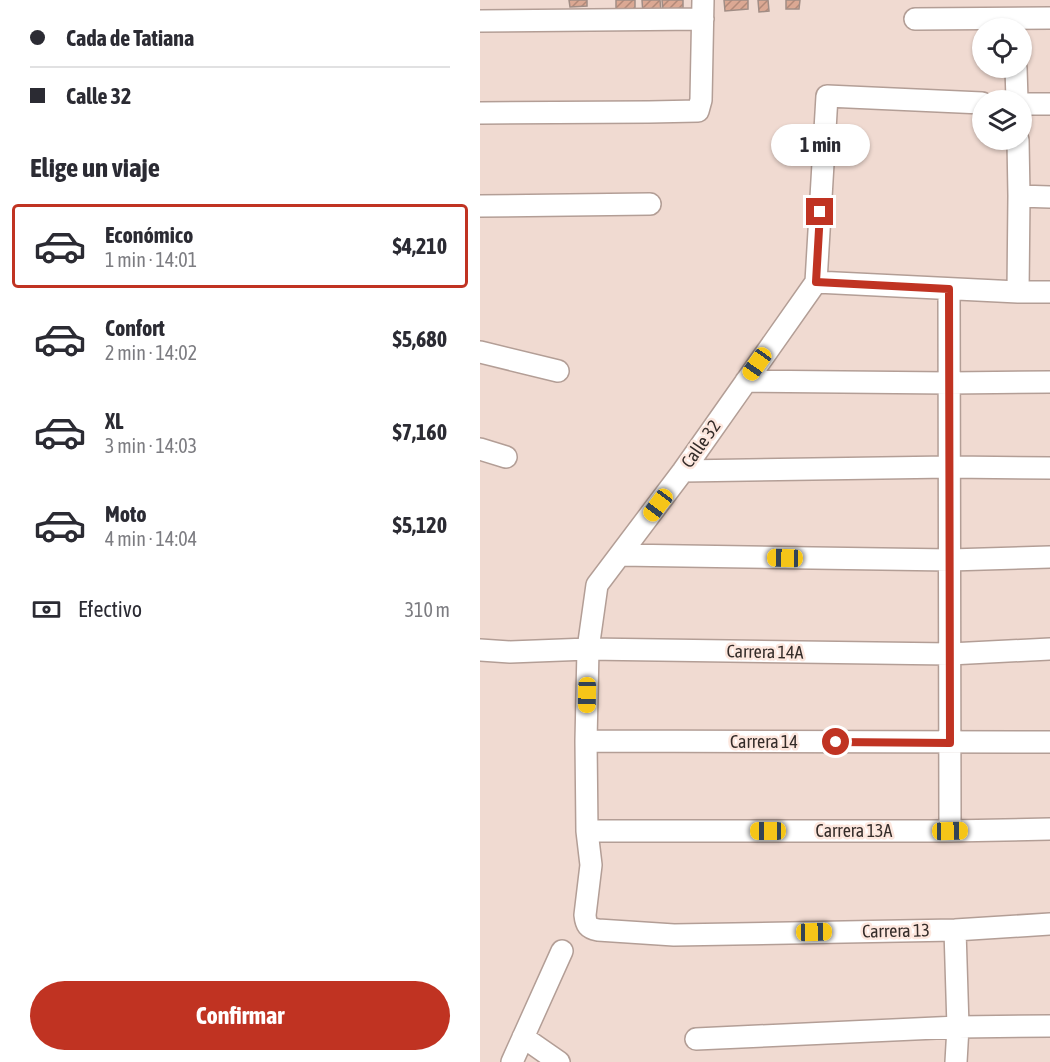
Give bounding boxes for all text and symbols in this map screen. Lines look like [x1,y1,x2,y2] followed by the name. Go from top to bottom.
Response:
[972,18,1032,150] map controls
[972,18,1032,78] button: locate
[66,25,194,51] text: Cada de Tatiana
[66,83,131,109] text: Calle 32
[972,90,1032,150] button: layers
[770,125,869,167] callout: 1 min
[800,133,841,156] text: 1 min
[30,152,160,183] text: Elige un viaje
[806,198,833,225] route end
[33,219,87,273] icon: car
[105,222,193,248] text: Económico
[392,233,447,259] text: $4,210
[105,248,197,271] text: 1 min · 14:01
[33,312,87,366] icon: car
[105,315,165,341] text: Confort
[392,326,447,352] text: $5,680
[105,341,197,364] text: 2 min · 14:02
[739,344,775,384] car
[33,405,87,459] icon: car
[105,408,123,434] text: XL
[677,416,725,472] street label: Calle 32
[392,419,447,445] text: $7,160
[105,434,197,457] text: 3 min · 14:03
[640,485,676,525] car
[33,498,87,552] icon: car
[105,501,147,527] text: Moto
[392,512,447,538] text: $5,120
[105,527,197,550] text: 4 min · 14:04
[767,549,803,567] car
[30,593,63,626] icon: cash
[78,596,142,622] text: Efectivo
[405,598,450,621] text: 310 m
[726,640,804,663] street label: Carrera 14A
[578,677,596,713] car
[822,728,849,755] route start
[730,731,798,752] street label: Carrera 14
[816,820,893,841] street label: Carrera 13A
[750,822,786,840] car
[932,822,968,840] car
[862,919,930,942] street label: Carrera 13
[796,923,832,941] car
[30,981,450,1050] button: Confirmar

